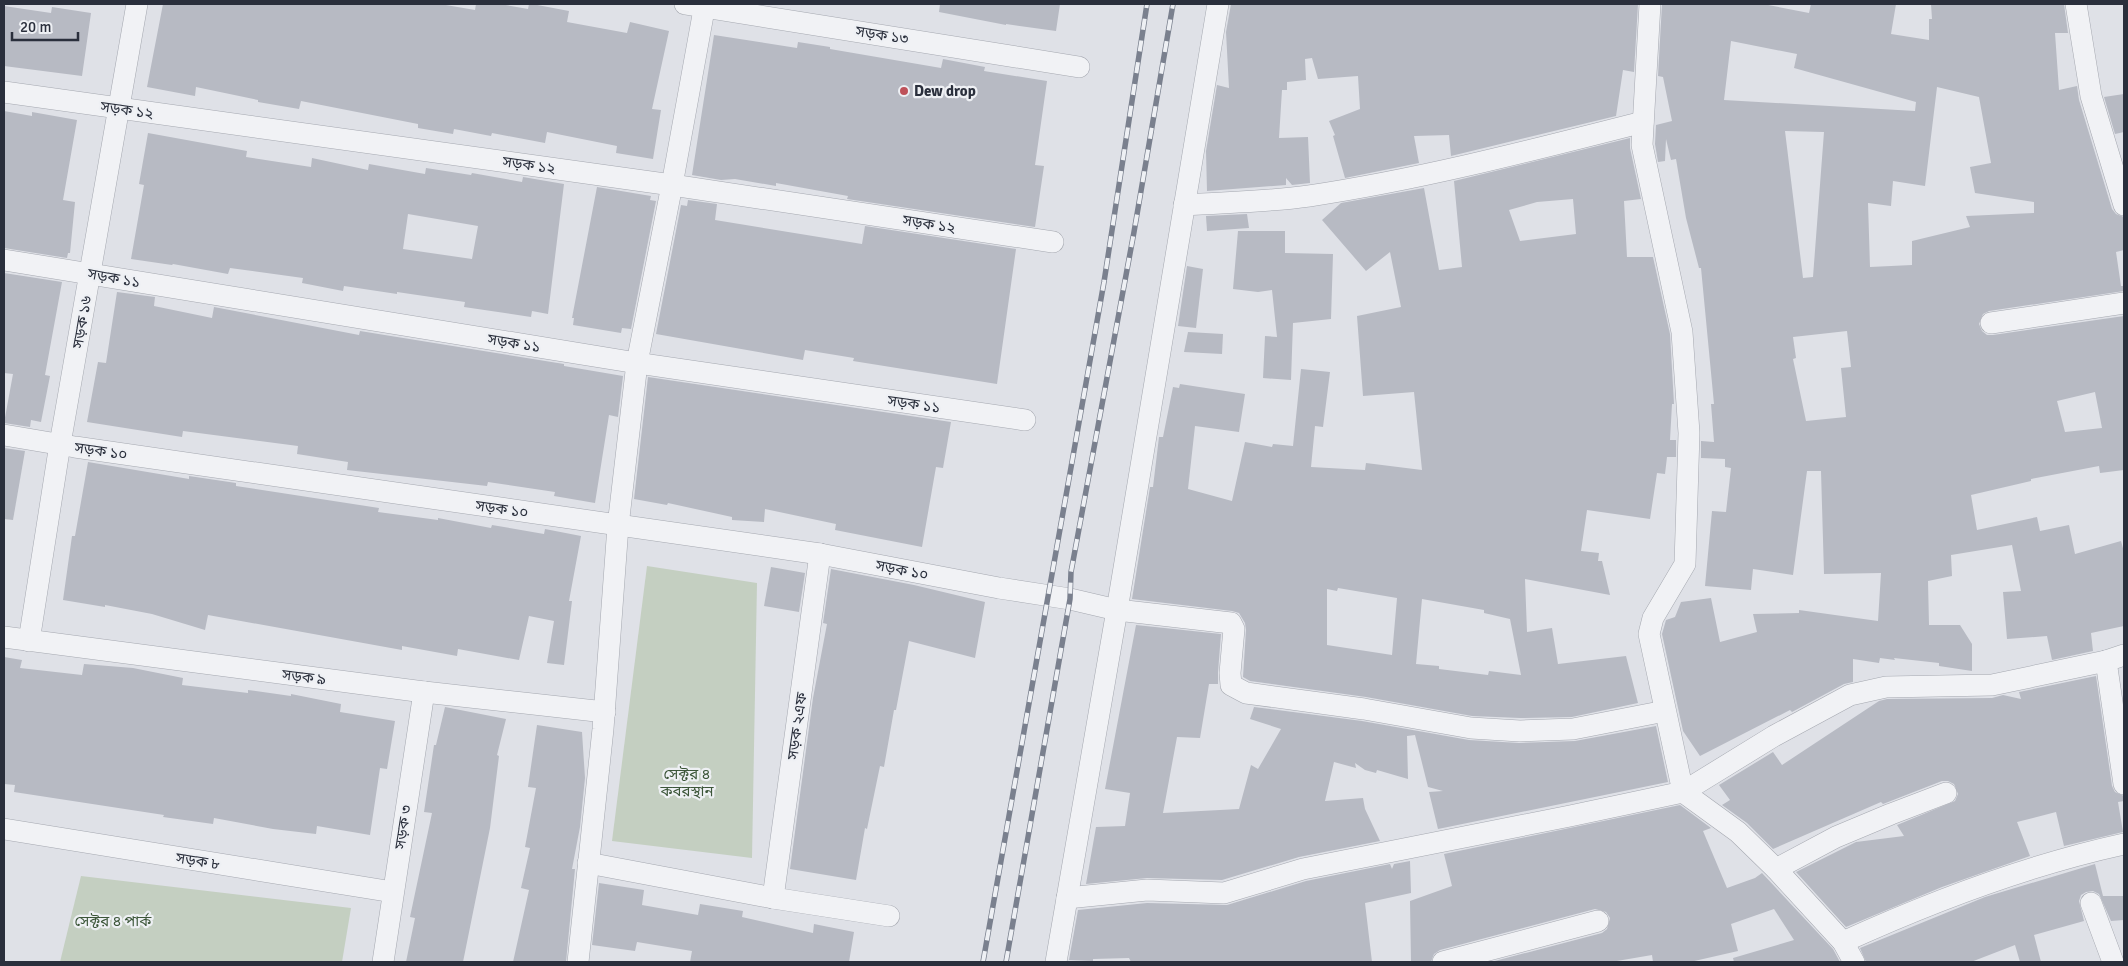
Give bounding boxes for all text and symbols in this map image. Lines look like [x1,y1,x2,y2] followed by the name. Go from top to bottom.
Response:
[12,10,79,42] scale bar
[20,18,51,36] text: 20 m
[853,22,910,48] street label: সড়ক ১৩
[914,82,976,100] place label: Dew drop
[898,85,910,97] marker: Dew drop
[98,97,155,123] street label: সড়ক ১২
[500,152,557,178] street label: সড়ক ১২
[900,211,957,237] street label: সড়ক ১২
[85,264,142,291] street label: সড়ক ১১
[68,294,96,351] street label: সড়ক ১৬
[485,330,542,356] street label: সড়ক ১১
[885,391,942,417] street label: সড়ক ১১
[72,438,129,464] street label: সড়ক ১০
[473,496,530,522] street label: সড়ক ১০
[873,556,930,584] street label: সড়ক ১০
[280,665,327,689] street label: সড়ক ৯
[783,691,811,762] street label: সড়ক ২এফ
[659,765,714,800] park label: সেক্টর ৪ কবরস্থান
[390,804,415,851] street label: সড়ক ৩
[174,848,221,873] street label: সড়ক ৮
[75,912,152,930] park label: সেক্টর ৪ পার্ক

